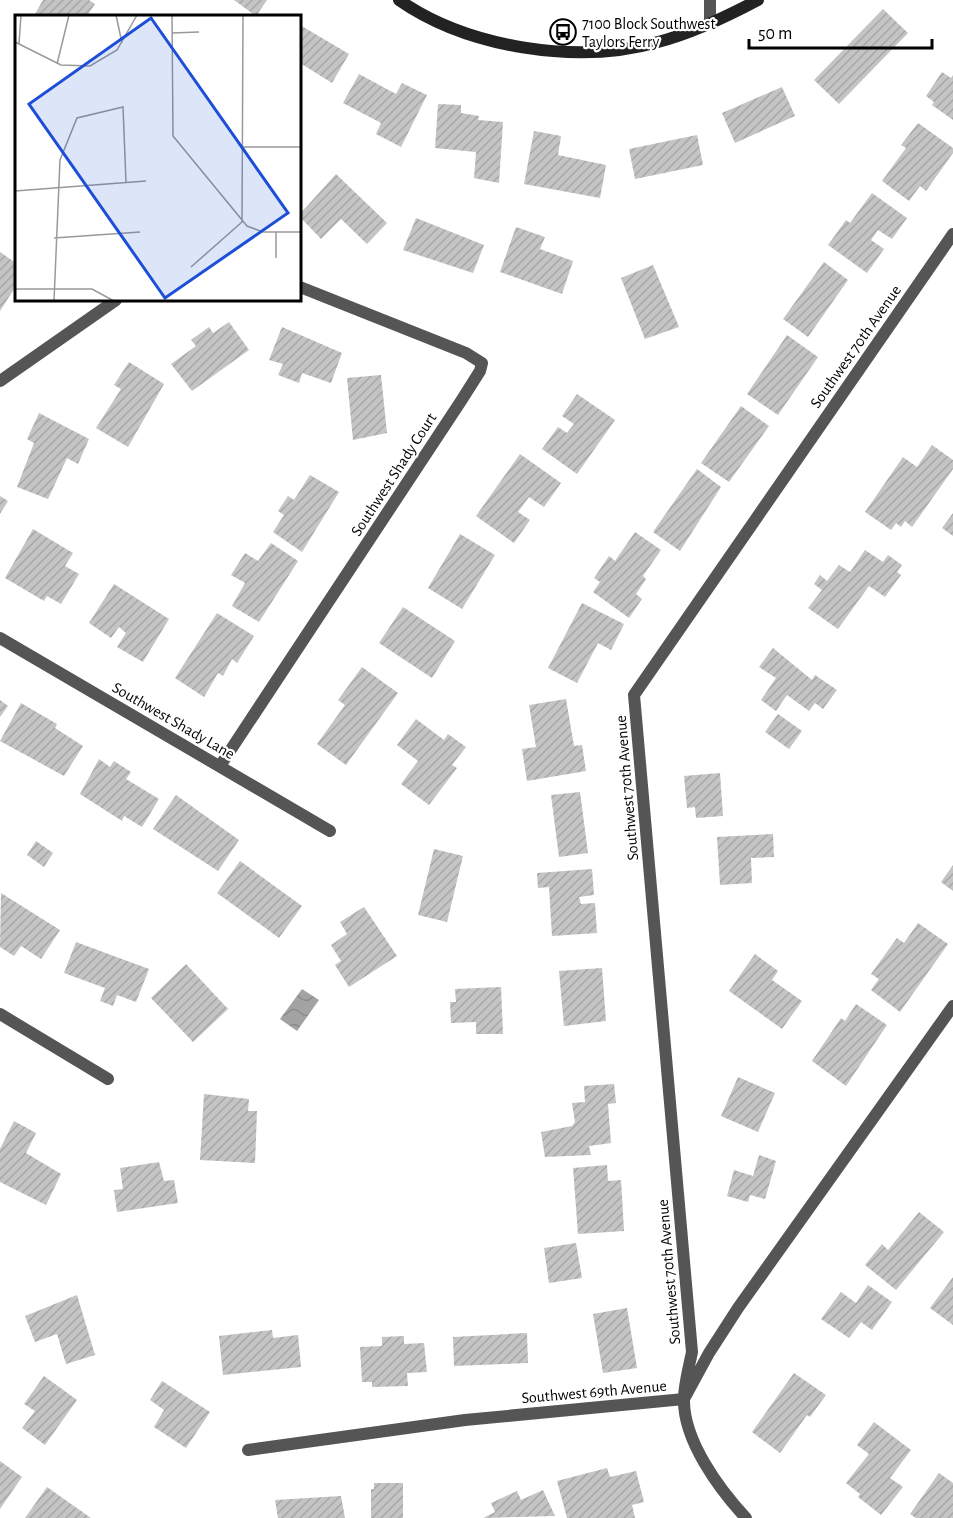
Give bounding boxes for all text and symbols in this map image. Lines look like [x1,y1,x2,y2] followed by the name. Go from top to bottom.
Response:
[749,12,932,50] scale bar
[15,15,302,302] inset map
[582,16,716,51] place label: 7100 Block Southwest Taylors Ferry
[548,17,578,47] bus stop icon: 7100 Block Southwest Taylors Ferry
[758,25,792,43] text: 50 m
[807,282,904,411] street label: Southwest 70th Avenue
[348,410,440,539] street label: Southwest Shady Court
[109,679,237,763] street label: Southwest Shady Lane
[613,715,641,861] street label: Southwest 70th Avenue
[655,1199,683,1345] street label: Southwest 70th Avenue
[521,1378,667,1406] street label: Southwest 69th Avenue

